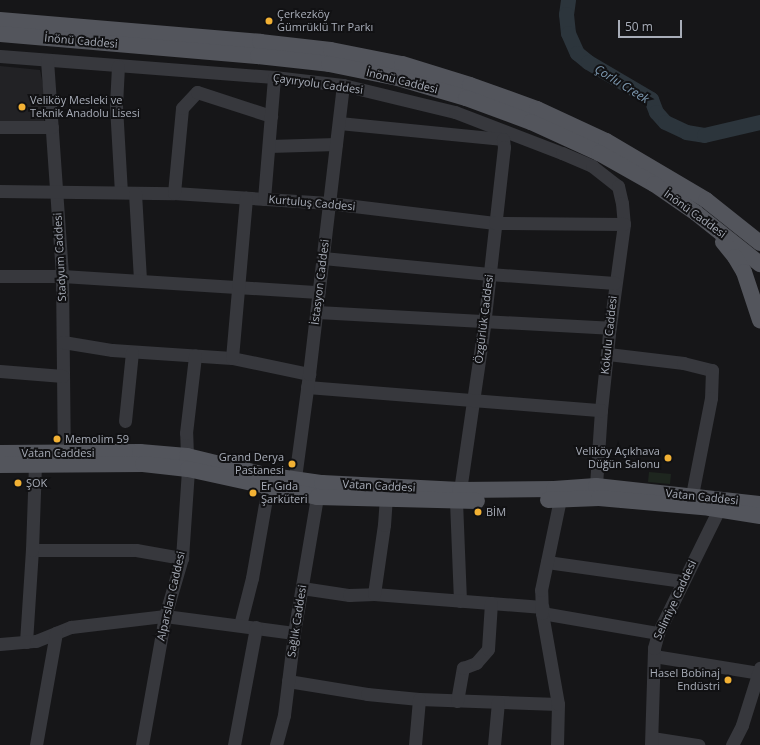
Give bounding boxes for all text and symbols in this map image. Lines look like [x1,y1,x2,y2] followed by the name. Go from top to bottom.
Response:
[277,8,373,34] place label: Çerkezköy Gümrüklü Tır Parkı
[620,12,684,38] scale bar
[264,16,274,26] marker: Çerkezköy Gümrüklü Tır Parkı
[625,18,653,35] text: 50 m
[44,31,118,51] street label: İnönü Caddesi
[592,62,652,106] water label: Çorlu Creek
[365,66,439,96] street label: İnönü Caddesi
[272,71,364,97] street label: Çayıryolu Caddesi
[30,94,140,120] place label: Veliköy Mesleki ve Teknik Anadolu Lisesi
[17,102,27,112] marker: Veliköy Mesleki ve Teknik Anadolu Lisesi
[661,187,729,241] street label: İnönü Caddesi
[268,193,356,213] street label: Kurtuluş Caddesi
[51,212,69,302] street label: Stadyum Caddesi
[308,239,332,325] street label: İstasyon Caddesi
[472,274,496,364] street label: Özgürlük Caddesi
[598,295,620,375] street label: Kokulu Caddesi
[65,432,129,446] place label: Memolim 59
[52,434,62,444] marker: Memolim 59
[576,445,660,471] place label: Veliköy Açıkhava Düğün Salonu
[21,446,95,460] street label: Vatan Caddesi
[219,451,284,477] place label: Grand Derya Pastanesi
[663,453,673,463] marker: Veliköy Açıkhava Düğün Salonu
[287,459,297,469] marker: Grand Derya Pastanesi
[26,476,47,490] place label: ŞOK
[342,477,416,495] street label: Vatan Caddesi
[13,478,23,488] marker: ŞOK
[261,480,308,506] place label: Er Gıda Şarküteri
[665,487,739,507] street label: Vatan Caddesi
[248,488,258,498] marker: Er Gıda Şarküteri
[486,505,506,519] place label: BİM
[473,507,483,517] marker: BİM
[154,550,188,642] street label: Alparslan Caddesi
[651,558,699,642] street label: Selimiye Caddesi
[285,584,309,658] street label: Sağlık Caddesi
[650,667,720,693] place label: Hasel Bobinaj Endüstri
[723,675,733,685] marker: Hasel Bobinaj Endüstri

